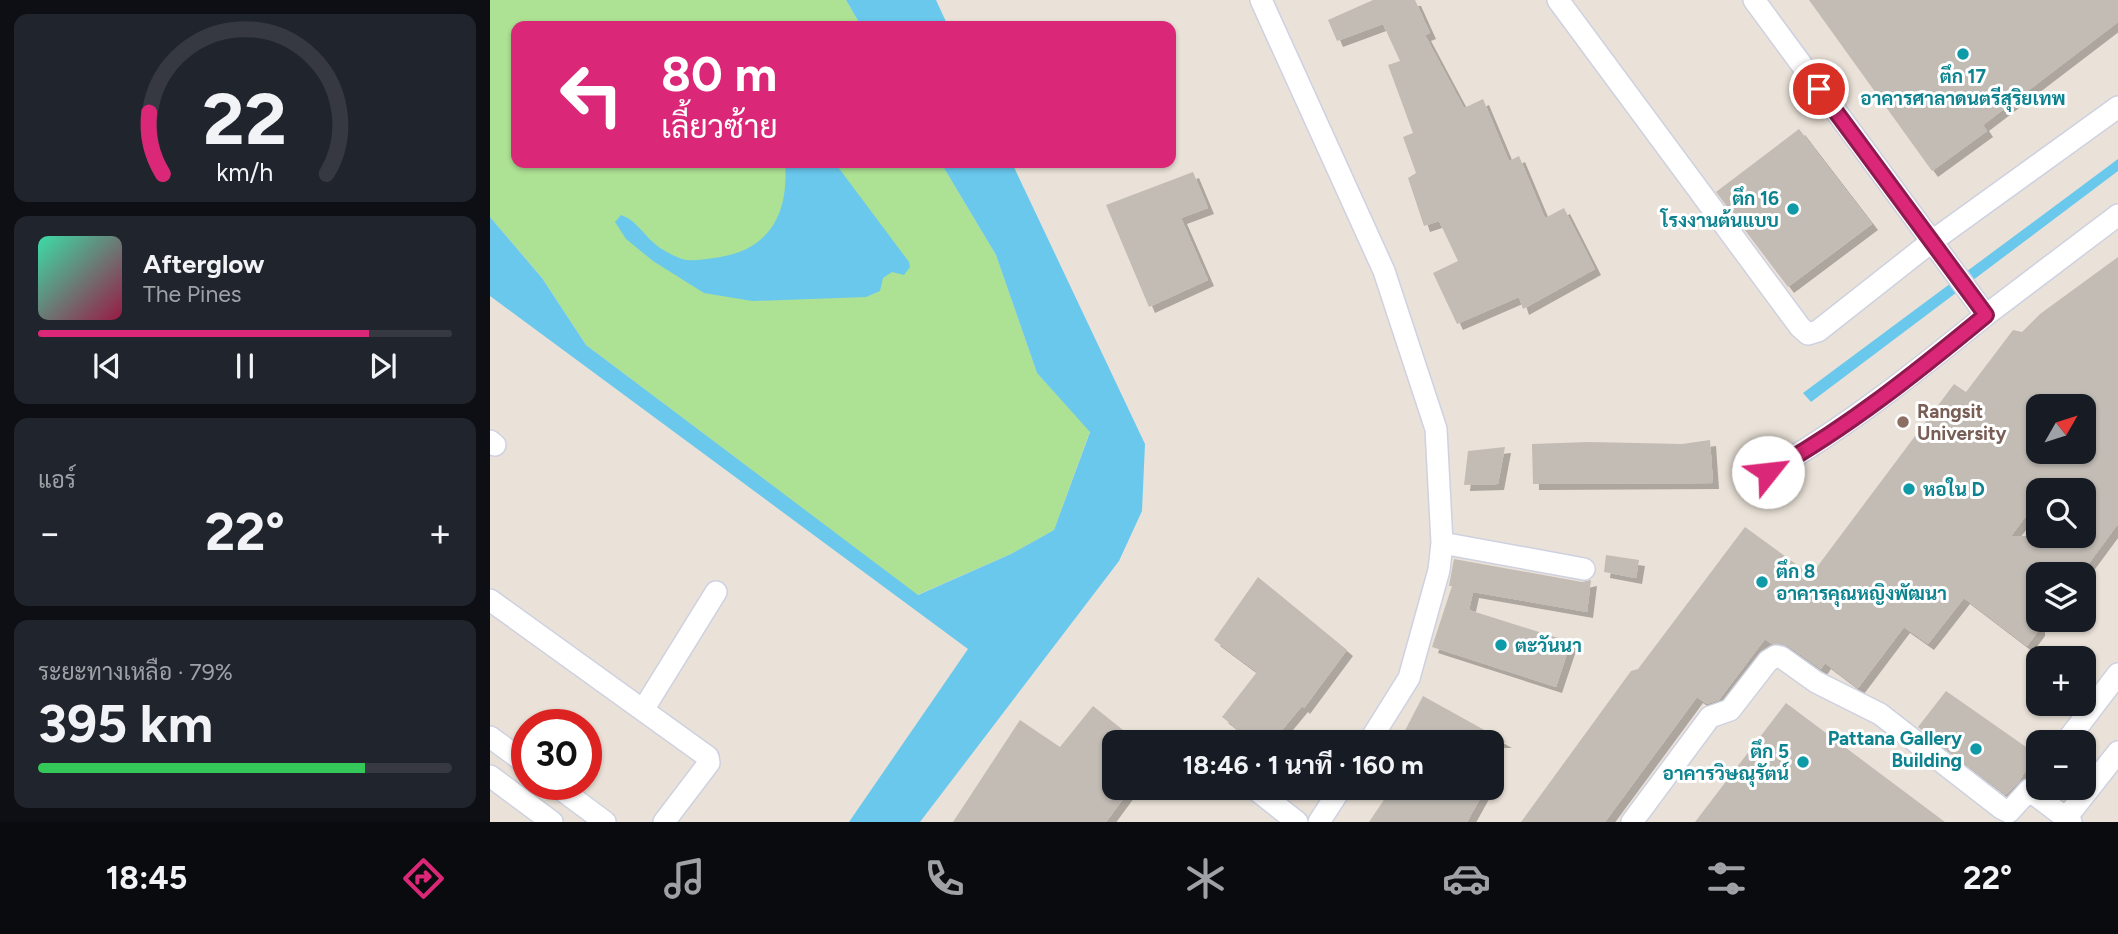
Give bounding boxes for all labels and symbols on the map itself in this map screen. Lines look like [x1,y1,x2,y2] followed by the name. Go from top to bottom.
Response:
[1955,46,1971,62] marker: ตึก 17 อาคารศาลาดนตรีสุริยเทพ
[1789,59,1849,119] pin
[1860,64,2066,113] place label: ตึก 17 อาคารศาลาดนตรีสุริยเทพ
[1660,186,1779,232] place label: ตึก 16 โรงงานต้นแบบ
[1785,201,1801,217] marker: ตึก 16 โรงงานต้นแบบ
[2026,394,2096,464] north arrow
[1917,400,2007,445] place label: Rangsit University
[1895,414,1911,430] marker: Rangsit University
[1731,435,1805,509] position arrow
[1923,477,1985,501] place label: หอใน D
[1901,481,1917,497] marker: หอใน D
[1776,559,1947,608] place label: ตึก 8 อาคารคุณหญิงพัฒนา
[1754,574,1770,590] marker: ตึก 8 อาคารคุณหญิงพัฒนา
[1515,634,1582,657] place label: ตะวันนา
[1493,637,1509,653] marker: ตะวันนา
[511,709,602,800] speed limit sign: 30
[1828,727,1962,772] place label: Pattana Gallery Building
[1663,739,1790,788] place label: ตึก 5 อาคารวิษณุรัตน์
[1968,741,1984,757] marker: Pattana Gallery Building
[1795,754,1811,770] marker: ตึก 5 อาคารวิษณุรัตน์

